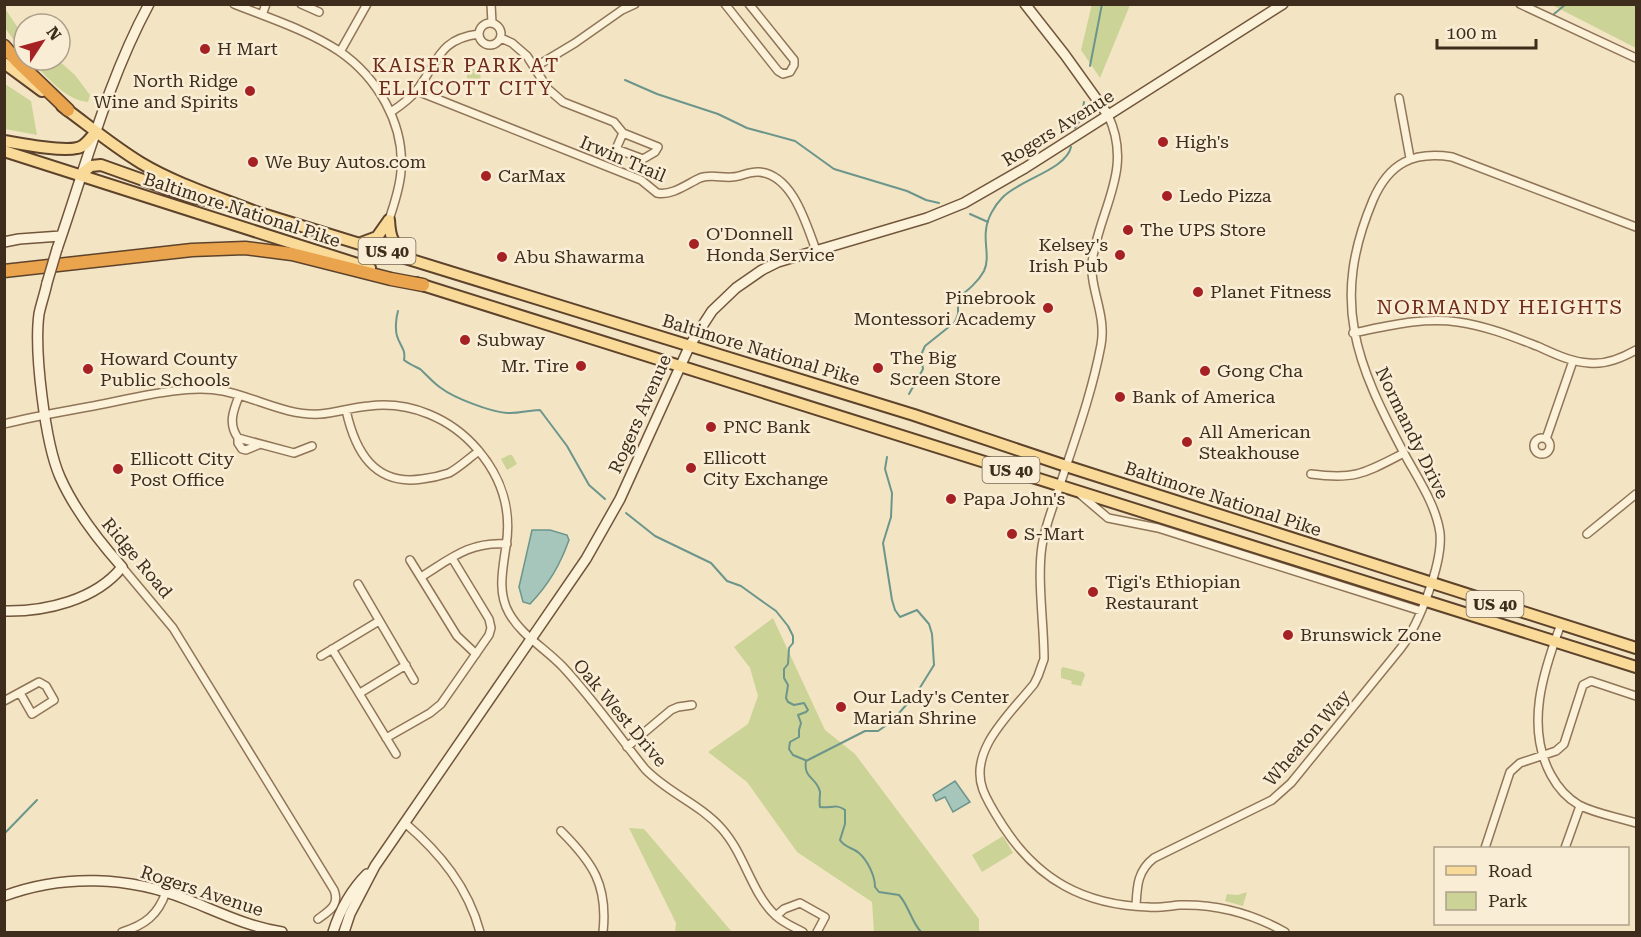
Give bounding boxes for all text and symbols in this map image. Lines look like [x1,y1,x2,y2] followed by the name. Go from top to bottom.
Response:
[12,12,72,72] north arrow
[1437,12,1536,50] scale bar
[1446,22,1497,43] text: 100 m
[42,23,65,44] text: N
[217,38,278,59] place label: H Mart
[198,42,212,56] marker: H Mart
[372,53,560,100] district label: KAISER PARK AT ELLICOTT CITY
[93,70,238,112] place label: North Ridge Wine and Spirits
[243,84,257,98] marker: North Ridge Wine and Spirits
[998,85,1118,170] street label: Rogers Avenue
[577,131,670,186] street label: Irwin Trail
[1175,131,1229,152] place label: High's
[1156,135,1170,149] marker: High's
[265,151,426,172] place label: We Buy Autos.com
[246,155,260,169] marker: We Buy Autos.com
[498,165,566,186] place label: CarMax
[141,168,343,251] street label: Baltimore National Pike
[479,169,493,183] marker: CarMax
[1179,185,1272,206] place label: Ledo Pizza
[1160,189,1174,203] marker: Ledo Pizza
[1140,219,1266,240] place label: The UPS Store
[706,223,835,265] place label: O'Donnell Honda Service
[1121,223,1135,237] marker: The UPS Store
[1029,234,1108,276] place label: Kelsey's Irish Pub
[687,237,701,251] marker: O'Donnell Honda Service
[358,238,416,264] road number: US 40
[514,246,645,267] place label: Abu Shawarma
[1113,248,1127,262] marker: Kelsey's Irish Pub
[495,250,509,264] marker: Abu Shawarma
[1210,281,1331,302] place label: Planet Fitness
[1191,285,1205,299] marker: Planet Fitness
[854,287,1036,329] place label: Pinebrook Montessori Academy
[1376,295,1624,319] district label: NORMANDY HEIGHTS
[1041,301,1055,315] marker: Pinebrook Montessori Academy
[660,309,863,390] street label: Baltimore National Pike
[477,329,546,350] place label: Subway
[458,333,472,347] marker: Subway
[890,347,1001,389] place label: The Big Screen Store
[100,348,238,390] place label: Howard County Public Schools
[604,351,675,476] street label: Rogers Avenue
[501,355,569,376] place label: Mr. Tire
[574,359,588,373] marker: Mr. Tire
[1217,360,1303,381] place label: Gong Cha
[871,361,885,375] marker: The Big Screen Store
[81,362,95,376] marker: Howard County Public Schools
[1371,363,1454,502] street label: Normandy Drive
[1198,364,1212,378] marker: Gong Cha
[1132,386,1275,407] place label: Bank of America
[1113,390,1127,404] marker: Bank of America
[723,416,811,437] place label: PNC Bank
[704,420,718,434] marker: PNC Bank
[1199,421,1311,463] place label: All American Steakhouse
[1180,435,1194,449] marker: All American Steakhouse
[703,447,828,489] place label: Ellicott City Exchange
[130,448,234,490] place label: Ellicott City Post Office
[982,457,1040,483] road number: US 40
[1122,457,1324,540] street label: Baltimore National Pike
[684,461,698,475] marker: Ellicott City Exchange
[111,462,125,476] marker: Ellicott City Post Office
[963,488,1065,509] place label: Papa John's
[944,492,958,506] marker: Papa John's
[98,513,177,602] street label: Ridge Road
[1024,523,1085,544] place label: S-Mart
[1005,527,1019,541] marker: S-Mart
[1105,571,1241,613] place label: Tigi's Ethiopian Restaurant
[1086,585,1100,599] marker: Tigi's Ethiopian Restaurant
[1466,591,1524,617] road number: US 40
[1300,624,1441,645] place label: Brunswick Zone
[1281,628,1295,642] marker: Brunswick Zone
[569,655,672,771] street label: Oak West Drive
[1259,685,1354,790] street label: Wheaton Way
[853,686,1009,728] place label: Our Lady's Center Marian Shrine
[834,700,848,714] marker: Our Lady's Center Marian Shrine
[1434,847,1629,925] legend
[1488,860,1533,881] text: Road
[138,861,266,920] street label: Rogers Avenue
[1488,890,1528,911] text: Park

